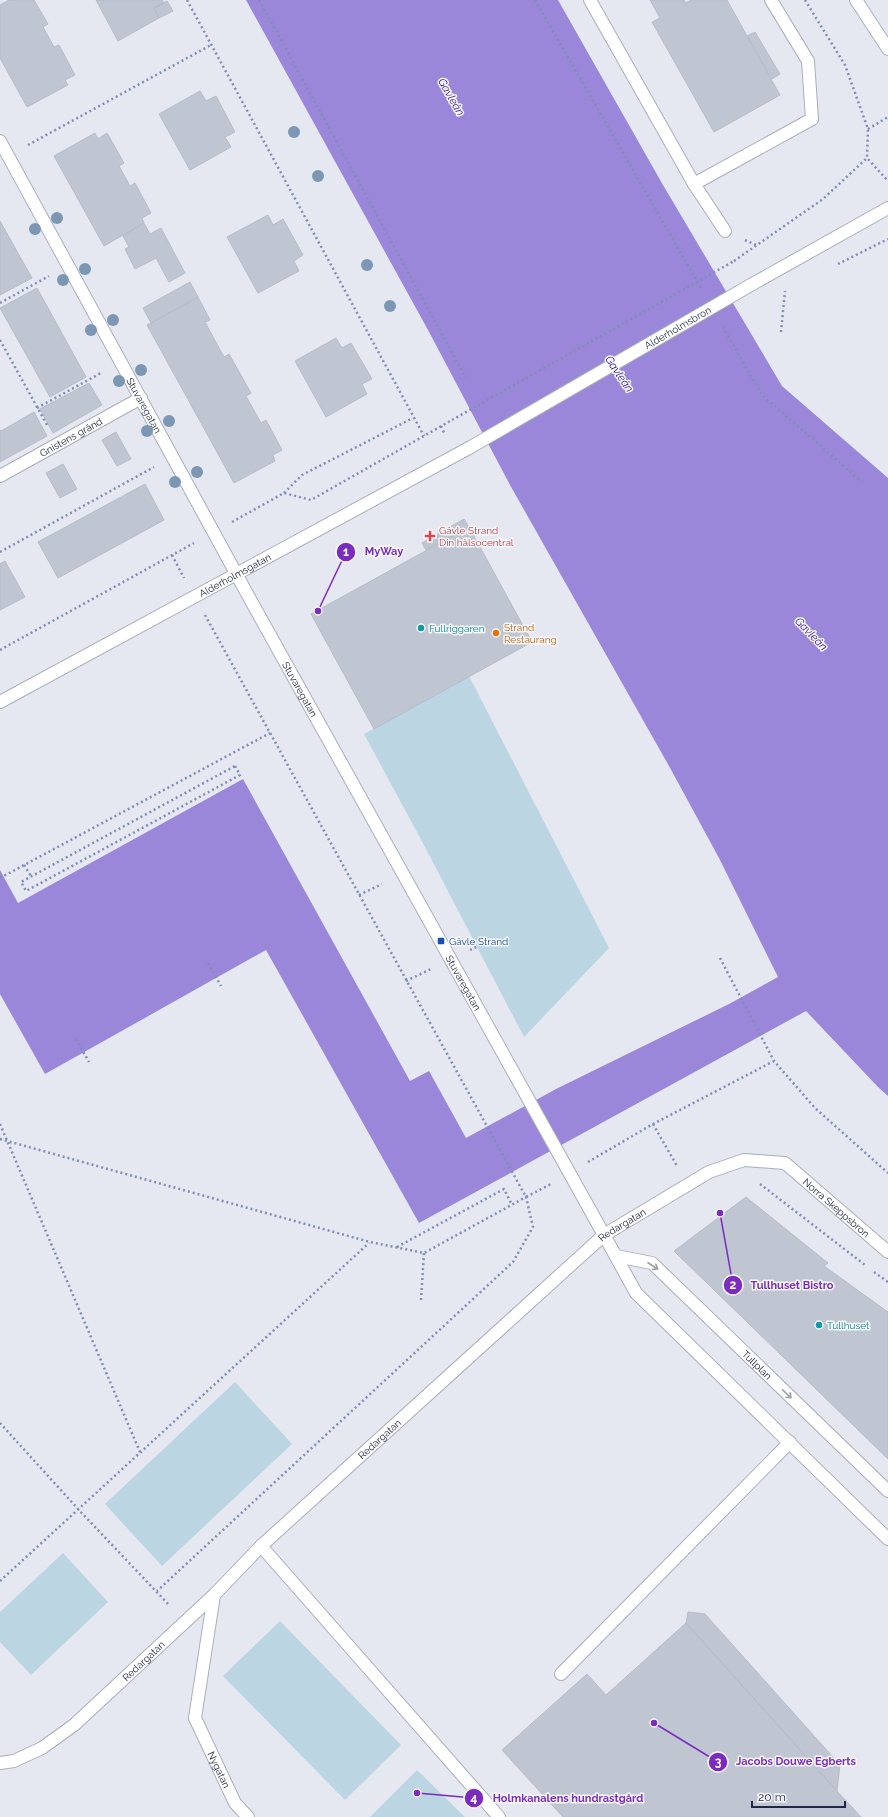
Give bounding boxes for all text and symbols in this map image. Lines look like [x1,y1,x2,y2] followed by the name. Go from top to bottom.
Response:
[435,76,467,118] water label: Gavleån
[642,304,713,351] street label: Alderholmsbron
[602,353,636,395] water label: Gavleån
[125,376,164,435] street label: Stuvaregatan
[38,415,104,458] street label: Gnistens gränd
[439,525,514,548] place label: Gävle Strand Din hälsocentral
[424,530,436,542] marker: Gävle Strand Din hälsocentral
[336,540,411,563] callout: MyWay
[343,545,349,559] text: 1
[365,545,403,558] text: MyWay
[197,551,273,599] street label: Alderholmsgatan
[792,615,830,653] water label: Gavleån
[504,622,557,645] place label: Strand Restaurang
[416,623,426,633] marker: Fullriggaren
[429,623,485,634] place label: Fullriggaren
[491,628,501,638] marker: Strand Restaurang
[280,660,320,719] street label: Stuvaregatan
[436,936,446,946] marker: Gävle Strand
[449,936,508,947] place label: Gävle Strand
[444,953,483,1012] street label: Stuvaregatan
[801,1176,872,1239] street label: Norra Skeppsbron
[596,1206,648,1243] street label: Redargatan
[647,1262,658,1270] one-way arrow
[723,1273,842,1296] callout: Tullhuset Bistro
[730,1278,737,1292] text: 2
[751,1279,834,1292] text: Tullhuset Bistro
[814,1320,824,1330] marker: Tullhuset
[827,1320,870,1331] place label: Tullhuset
[740,1348,774,1382] street label: Tullplan
[782,1389,792,1399] one-way arrow
[356,1417,403,1461] street label: Redargatan
[120,1638,167,1683] street label: Redargatan
[206,1749,233,1790] street label: Nygatan
[708,1750,864,1773] callout: Jacobs Douwe Egberts
[715,1755,722,1769] text: 3
[736,1755,857,1768] text: Jacobs Douwe Egberts
[752,1783,845,1809] scale bar
[464,1786,651,1809] callout: Holmkanalens hundrastgård
[758,1790,786,1804] text: 20 m
[471,1791,478,1805] text: 4
[493,1792,643,1805] text: Holmkanalens hundrastgård

